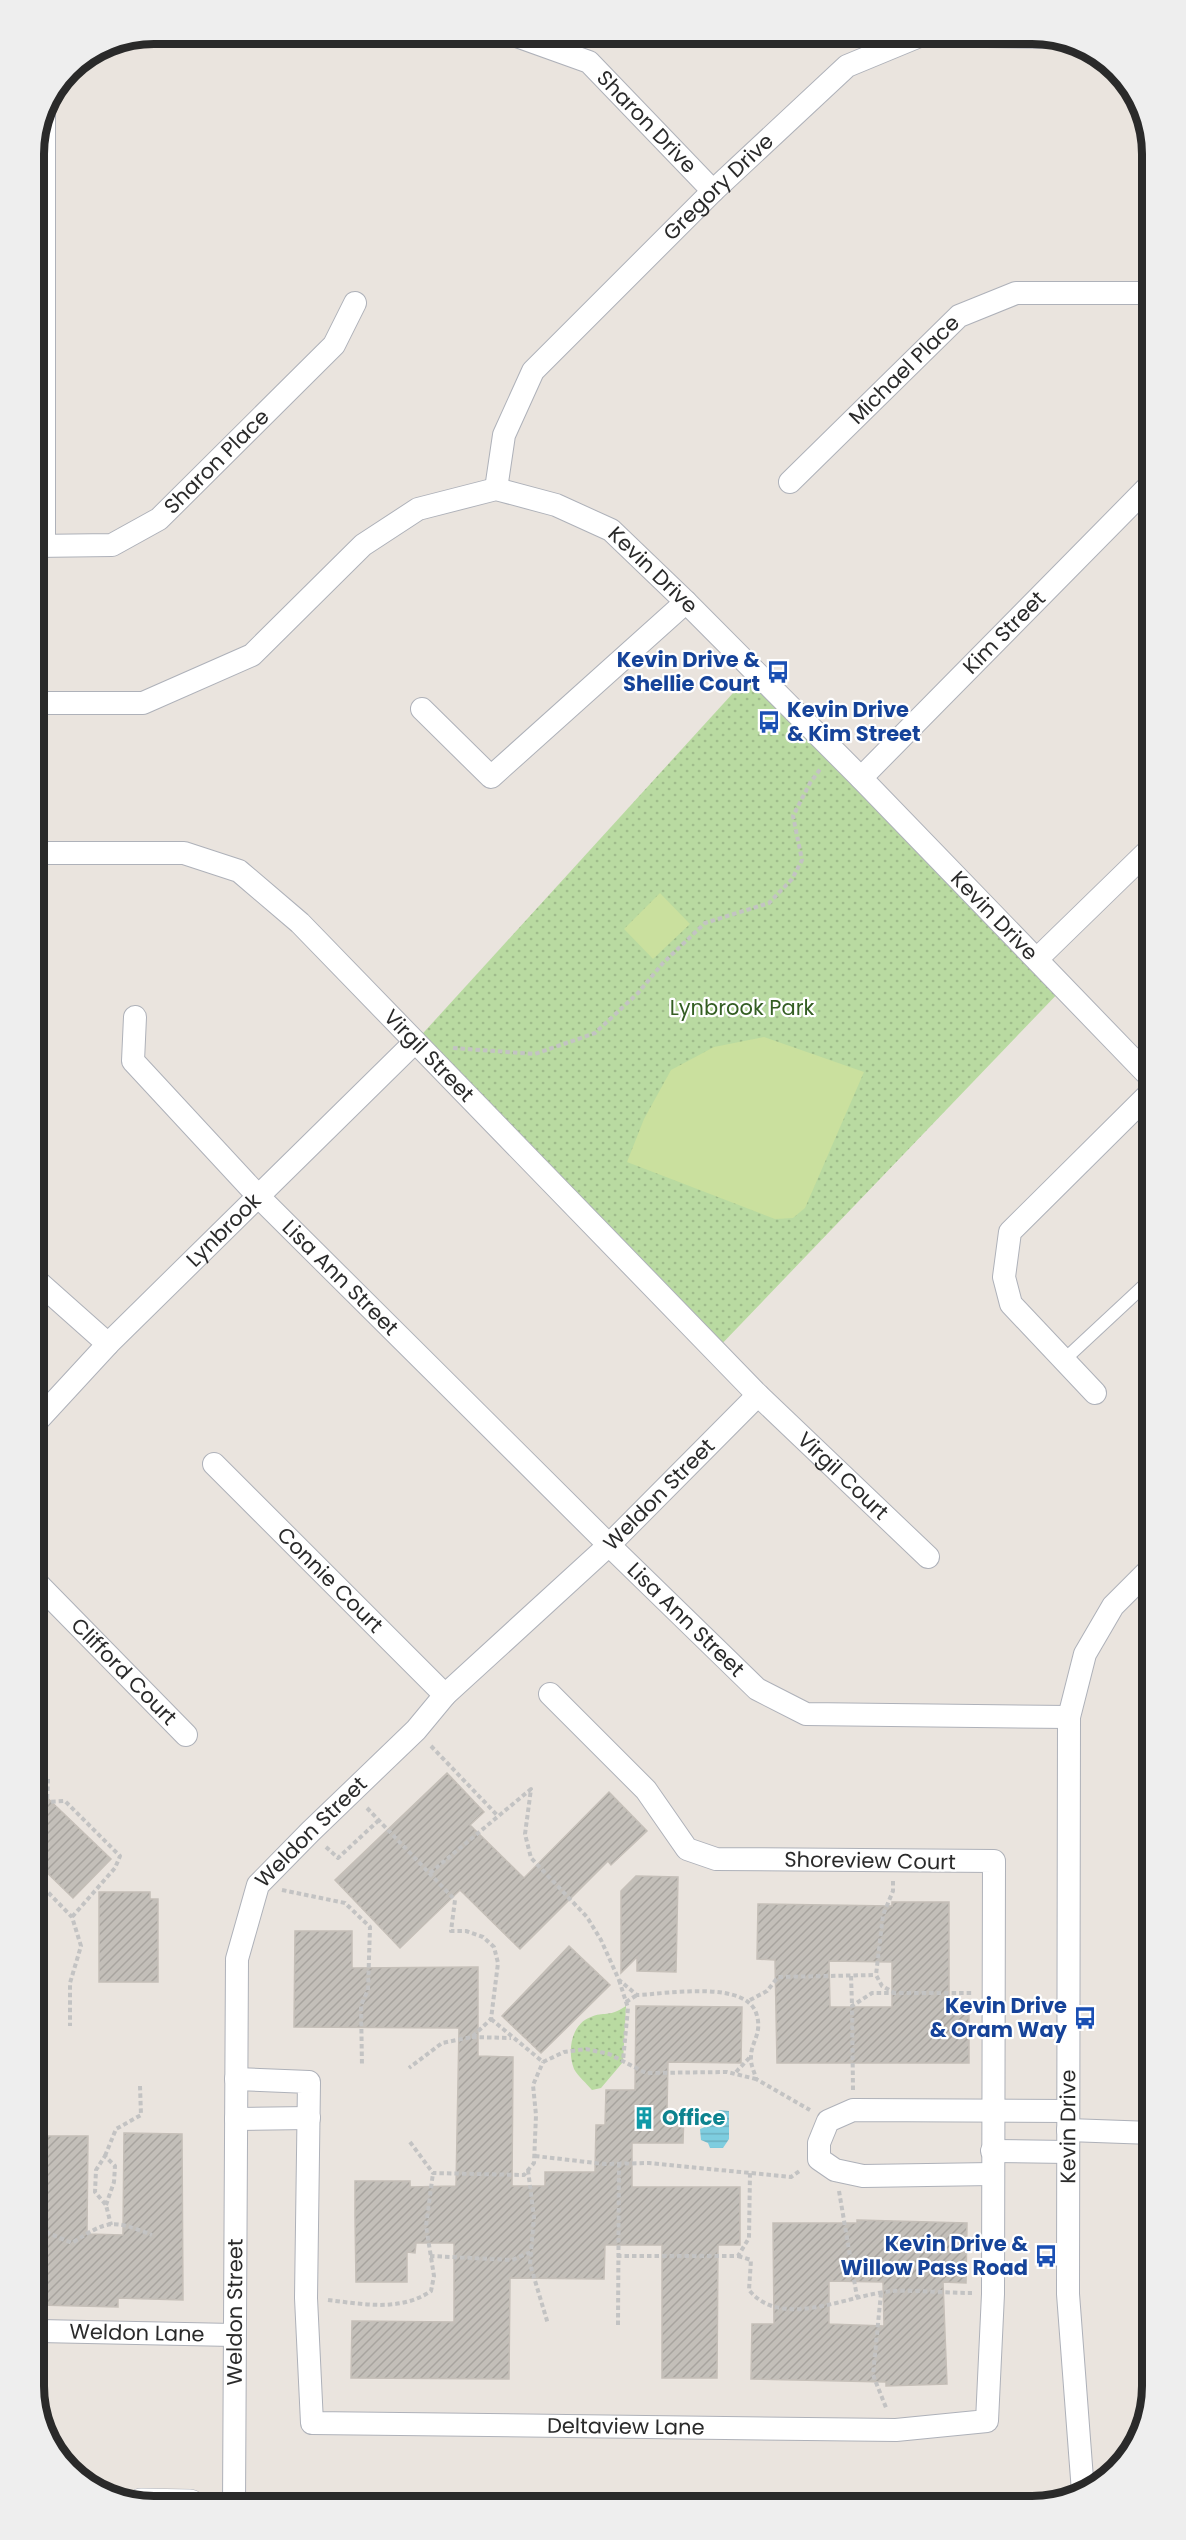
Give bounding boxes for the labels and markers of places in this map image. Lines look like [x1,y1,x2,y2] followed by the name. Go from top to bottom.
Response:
[617,645,760,698] place label: Kevin Drive & Shellie Court
[765,659,791,685] bus stop icon: Kevin Drive & Shellie Court
[787,695,921,748] place label: Kevin Drive & Kim Street
[756,709,782,735] bus stop icon: Kevin Drive & Kim Street
[930,1991,1068,2044] place label: Kevin Drive & Oram Way
[1072,2005,1098,2031] bus stop icon: Kevin Drive & Oram Way
[662,2103,726,2132] place label: Office
[631,2105,657,2131] building icon: Office
[840,2229,1028,2282] place label: Kevin Drive & Willow Pass Road
[1033,2243,1059,2269] bus stop icon: Kevin Drive & Willow Pass Road

